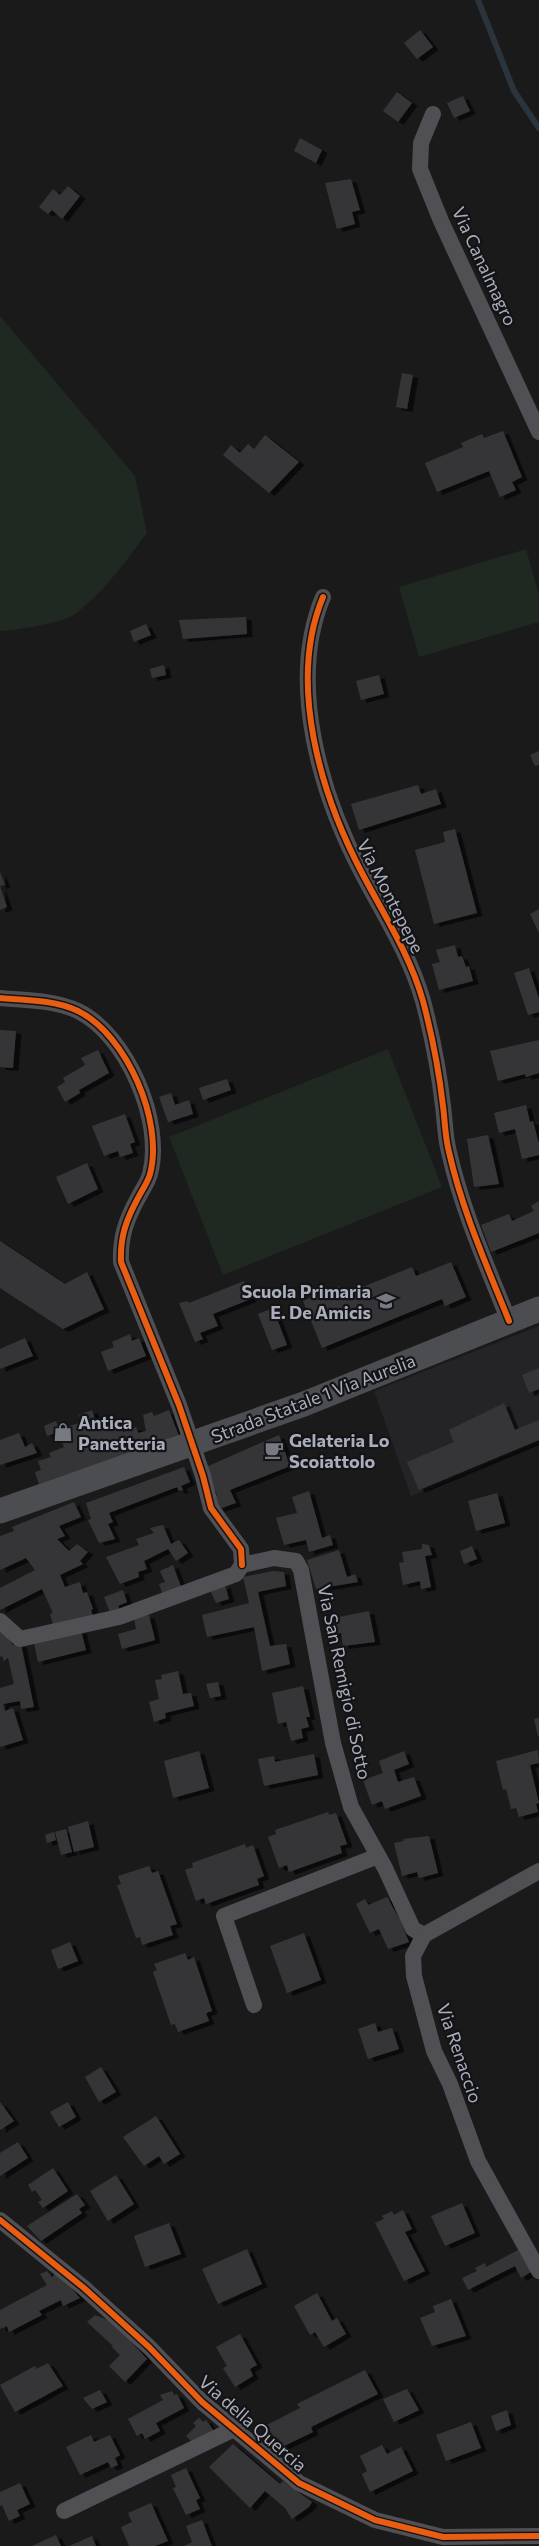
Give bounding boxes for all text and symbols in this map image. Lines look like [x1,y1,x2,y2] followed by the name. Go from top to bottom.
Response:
[448,203,522,329] street label: Via Canalmagro
[353,835,429,957] street label: Via Montepepe
[241,1280,371,1323] place label: Scuola Primaria E. De Amicis
[375,1290,397,1312] school or university icon: Scuola Primaria E. De Amicis
[208,1349,418,1447] street label: Strada Statale 1 Via Aurelia
[78,1411,166,1454] place label: Antica Panetteria
[52,1421,74,1443] shop icon: Antica Panetteria
[289,1429,390,1472] place label: Gelateria Lo Scoiattolo
[263,1439,285,1461] cafe icon: Gelateria Lo Scoiattolo
[314,1583,376,1781] street label: Via San Remigio di Sotto
[433,2000,487,2106] street label: Via Renaccio
[195,2370,311,2476] street label: Via della Quercia

